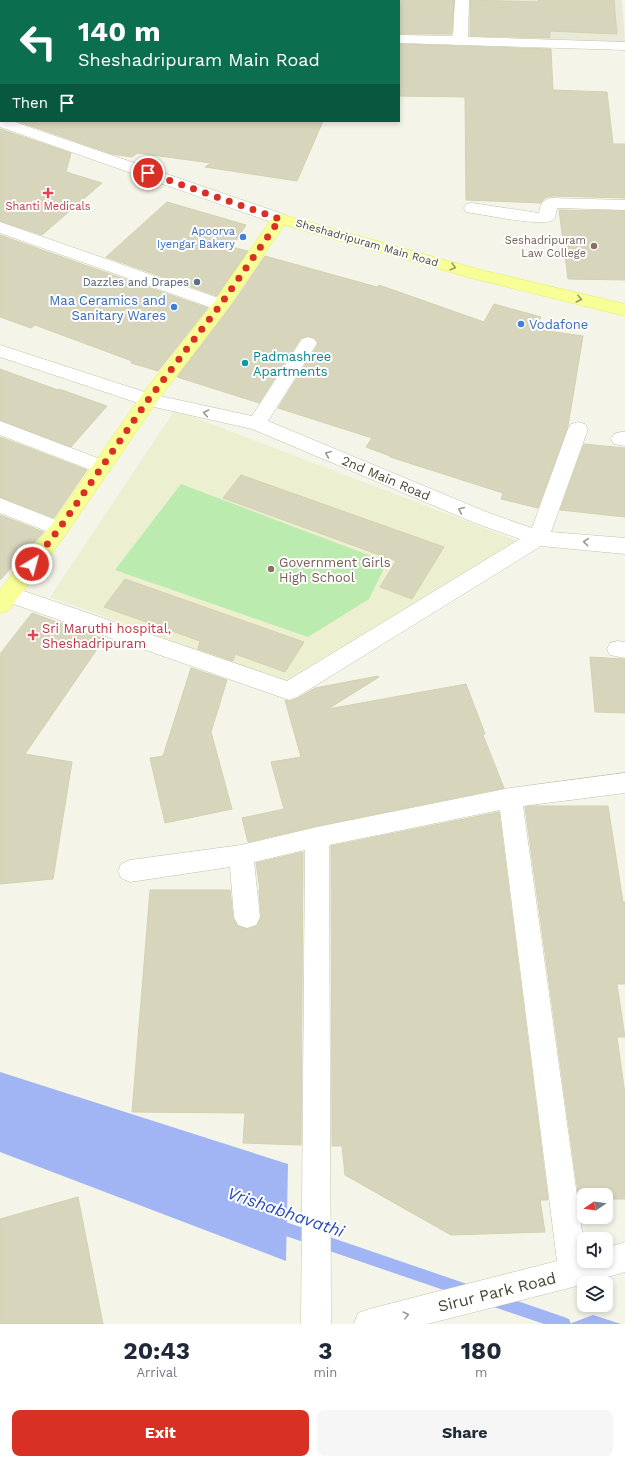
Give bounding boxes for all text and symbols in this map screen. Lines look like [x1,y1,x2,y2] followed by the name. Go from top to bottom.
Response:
[78,15,161,48] text: 140 m
[12,16,64,68] icon: left
[78,49,320,70] text: Sheshadripuram Main Road
[56,92,78,114] icon: arrive
[12,94,48,112] text: Then
[131,156,165,190] pin
[137,162,159,184] icon: arrive
[43,188,53,198] marker: Shanti Medicals
[5,200,91,213] place label: Shanti Medicals
[294,216,440,270] street label: Sheshadripuram Main Road
[157,225,235,251] place label: Apoorva Iyengar Bakery
[238,232,248,242] marker: Apoorva Iyengar Bakery
[505,234,586,260] place label: Seshadripuram Law College
[589,241,599,251] marker: Seshadripuram Law College
[449,262,456,271] one-way arrow
[83,276,189,289] place label: Dazzles and Drapes
[192,277,202,287] marker: Dazzles and Drapes
[49,293,166,323] place label: Maa Ceramics and Sanitary Wares
[575,294,582,303] one-way arrow
[169,302,179,312] marker: Maa Ceramics and Sanitary Wares
[529,317,588,332] place label: Vodafone
[516,319,526,329] marker: Vodafone
[253,349,331,379] place label: Padmashree Apartments
[240,358,250,368] marker: Padmashree Apartments
[203,409,209,417] one-way arrow
[325,451,333,459] one-way arrow
[340,453,432,503] street label: 2nd Main Road
[458,506,465,514] one-way arrow
[583,538,589,547] one-way arrow
[11,543,53,585] position arrow
[279,555,391,585] place label: Government Girls High School
[266,564,276,574] marker: Government Girls High School
[42,621,171,651] place label: Sri Maruthi hospital, Sheshadripuram
[27,629,39,641] marker: Sri Maruthi hospital, Sheshadripuram
[225,1183,348,1242] water label: Vrishabhavathi
[577,1188,613,1224] north arrow
[577,1188,613,1312] map controls
[577,1232,613,1268] button: sound
[436,1268,558,1316] street label: Sirur Park Road
[577,1276,613,1312] button: layers
[403,1311,410,1319] one-way arrow
[123,1337,190,1365] text: 20:43
[318,1337,333,1365] text: 3
[461,1337,502,1365] text: 180
[136,1365,177,1380] text: Arrival
[313,1365,337,1380] text: min
[475,1365,487,1380] text: m
[12,1410,309,1456] button: Exit
[317,1410,613,1456] button: Share

